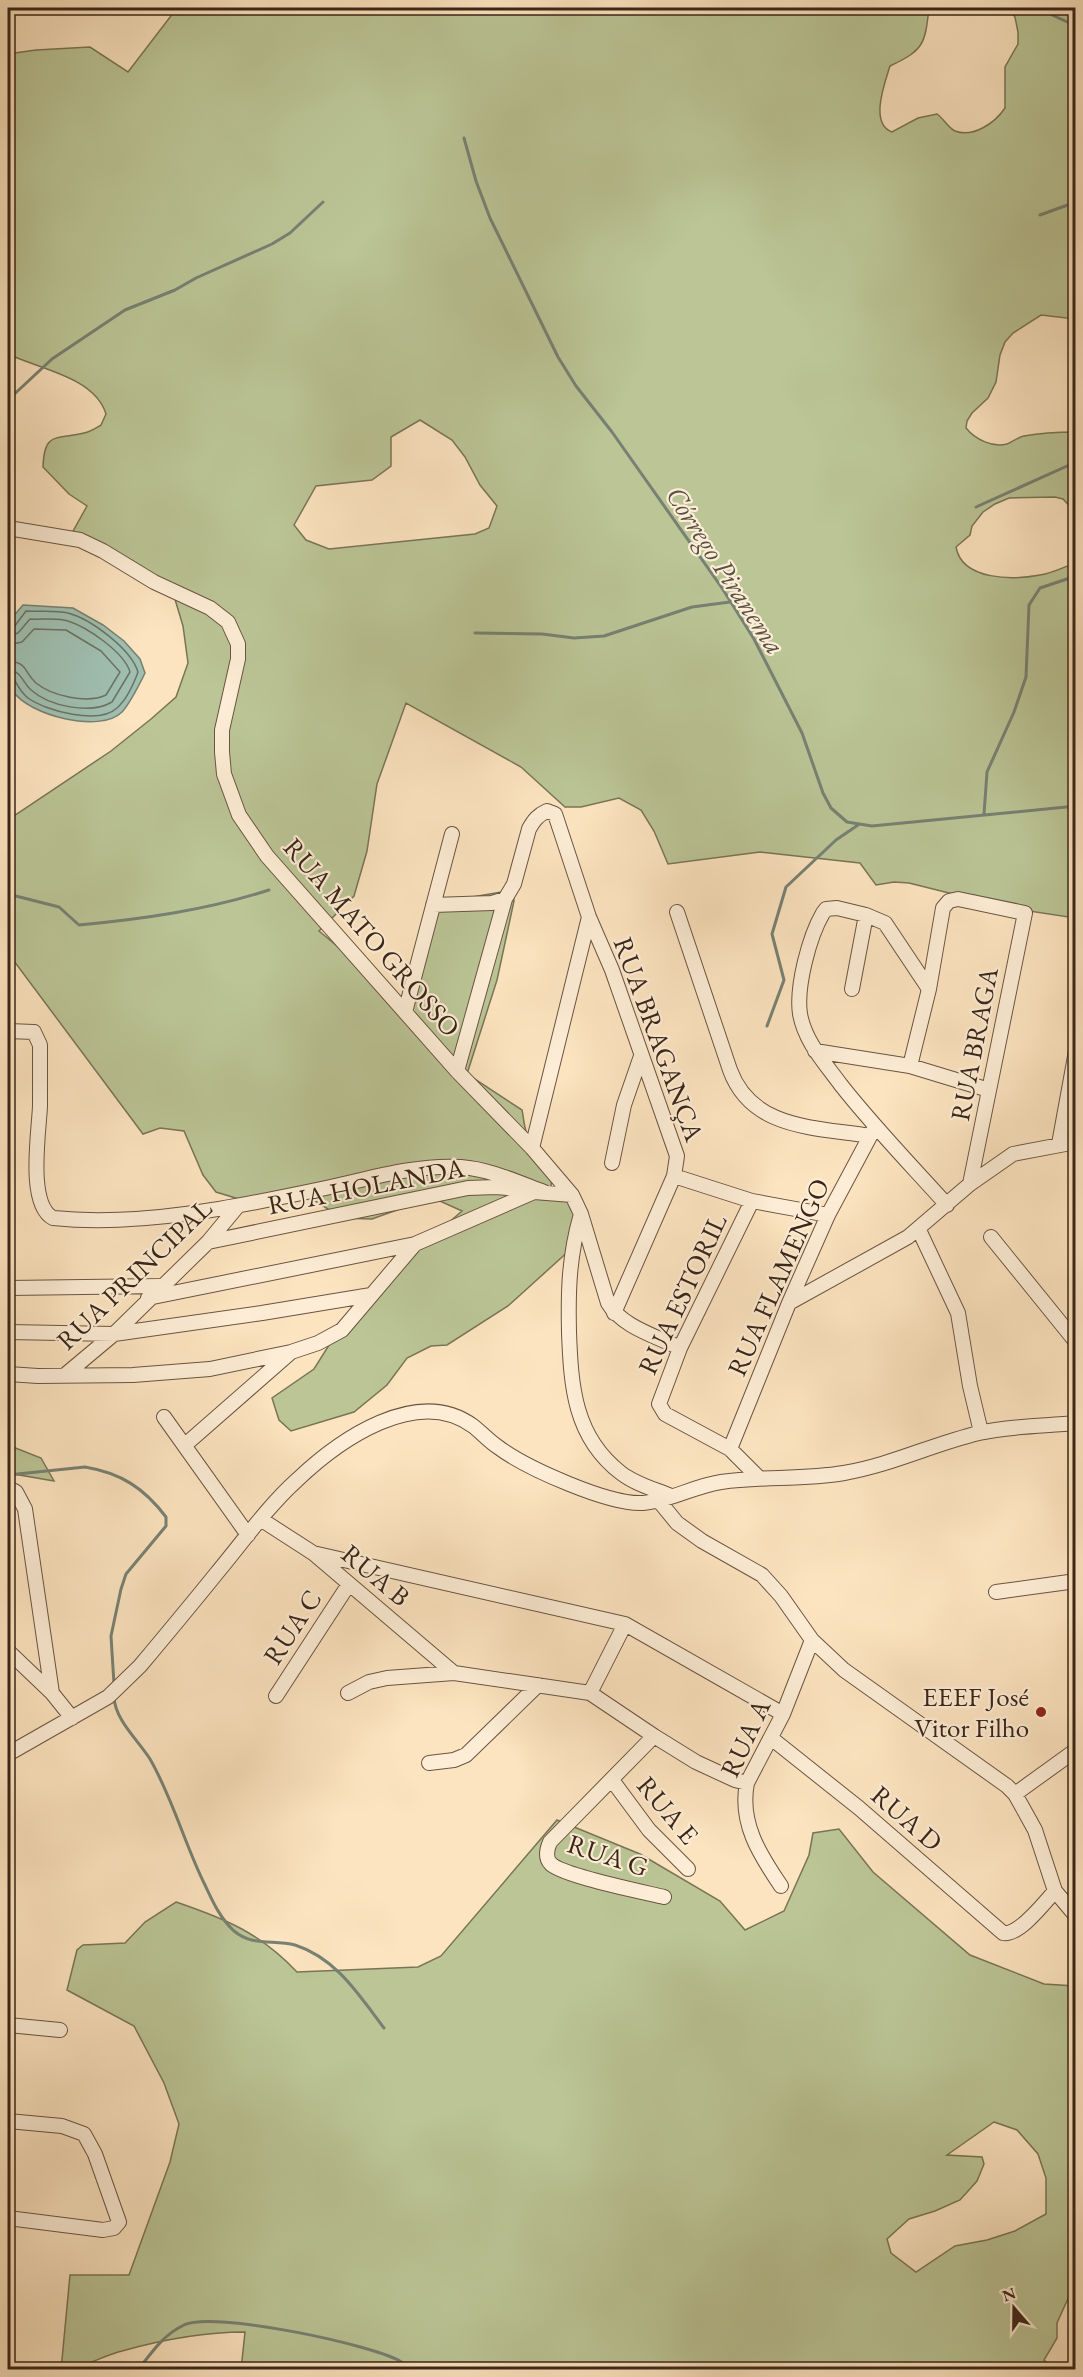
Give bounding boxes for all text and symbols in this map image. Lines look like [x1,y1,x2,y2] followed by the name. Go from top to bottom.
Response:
[658,479,794,661] water label: Córrego Piranema
[276,830,468,1044] street label: RUA MATO GROSSO
[606,932,712,1146] street label: RUA BRAGANÇA
[942,964,1006,1124] street label: RUA BRAGA
[265,1150,468,1222] street label: RUA HOLANDA
[719,1173,837,1381] street label: RUA FLAMENGO
[49,1191,219,1357] street label: RUA PRINCIPAL
[629,1208,735,1380] street label: RUA ESTORIL
[334,1536,418,1614] street label: RUA B
[255,1583,329,1671] street label: RUA C
[914,1679,1029,1745] place label: EEEF José Vitor Filho
[712,1693,778,1783] street label: RUA A
[1034,1705,1048,1719] marker: EEEF José Vitor Filho
[629,1769,707,1851] street label: RUA E
[864,1777,950,1859] street label: RUA D
[563,1826,653,1884] street label: RUA G
[984,2278,1044,2338] north arrow
[999,2282,1019,2306] text: N

